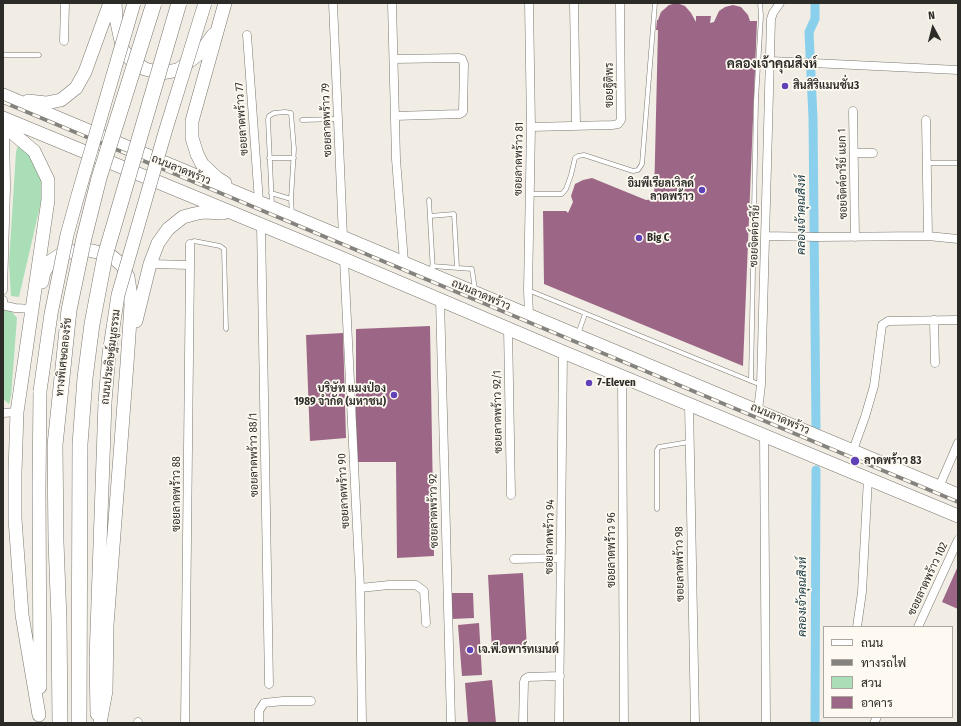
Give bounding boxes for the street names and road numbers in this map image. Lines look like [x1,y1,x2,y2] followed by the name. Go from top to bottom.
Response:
[603,62,617,108] street label: ซอยฐิติพร
[233,82,251,156] street label: ซอยลาดพร้าว 77
[319,83,335,157] street label: ซอยลาดพร้าว 79
[512,122,526,196] street label: ซอยลาดพร้าว 81
[836,128,850,220] street label: ซอยจิตต์อารีย์ แยก 1
[149,152,213,188] street label: ถนนลาดพร้าว
[747,205,763,267] street label: ซอยจิตต์อารีย์
[449,277,513,313] street label: ถนนลาดพร้าว
[99,309,123,405] street label: ถนนประดิษฐ์มนูธรรม
[53,317,75,397] street label: ทางพิเศษฉลองรัช
[491,370,505,454] street label: ซอยลาดพร้าว 92/1
[748,401,812,437] street label: ถนนลาดพร้าว
[247,413,261,497] street label: ซอยลาดพร้าว 88/1
[335,453,353,529] street label: ซอยลาดพร้าว 90
[170,456,184,532] street label: ซอยลาดพร้าว 88
[427,474,441,548] street label: ซอยลาดพร้าว 92
[543,499,557,575] street label: ซอยลาดพร้าว 94
[605,512,619,588] street label: ซอยลาดพร้าว 96
[673,526,687,602] street label: ซอยลาดพร้าว 98
[905,540,951,618] street label: ซอยลาดพร้าว 102

